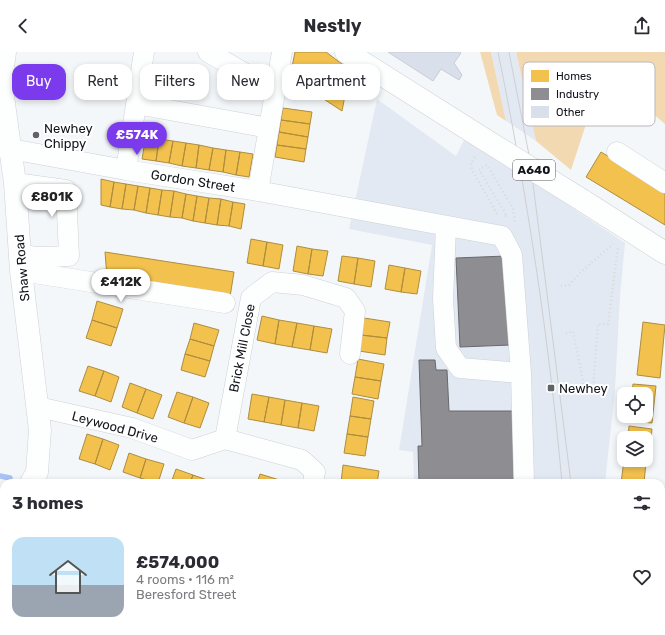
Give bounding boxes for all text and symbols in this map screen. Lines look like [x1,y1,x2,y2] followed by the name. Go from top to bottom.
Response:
[12,15,34,37] icon: back
[304,15,361,37] text: Nestly
[631,15,653,37] icon: share
[523,62,655,126] legend
[12,64,66,100] chip: Buy
[74,64,132,100] chip: Rent
[140,64,209,100] chip: Filters
[217,64,274,100] chip: New
[282,64,380,100] chip: Apartment
[556,70,592,83] text: Homes
[556,88,599,101] text: Industry
[556,106,586,119] text: Other
[44,121,93,151] place label: Newhey Chippy
[109,122,165,156] pin: £574K
[116,127,158,142] text: £574K
[31,130,41,140] marker: Newhey Chippy
[513,160,555,180] road number: A640
[150,167,236,195] street label: Gordon Street
[24,184,80,218] pin: £801K
[31,189,73,204] text: £801K
[12,234,32,302] street label: Shaw Road
[93,269,149,303] pin: £412K
[100,274,142,289] text: £412K
[226,302,258,394] street label: Brick Mill Close
[559,381,608,396] place label: Newhey
[546,383,556,393] marker: Newhey
[617,387,653,467] map controls
[617,387,653,423] button: locate
[70,408,160,446] street label: Leywood Drive
[617,431,653,467] button: layers
[631,492,653,514] icon: filters
[12,493,83,513] text: 3 homes
[136,552,219,572] text: £574,000
[44,553,92,601] icon: home
[631,566,653,588] icon: heart
[136,572,234,587] text: 4 rooms · 116 m²
[136,587,236,602] text: Beresford Street

